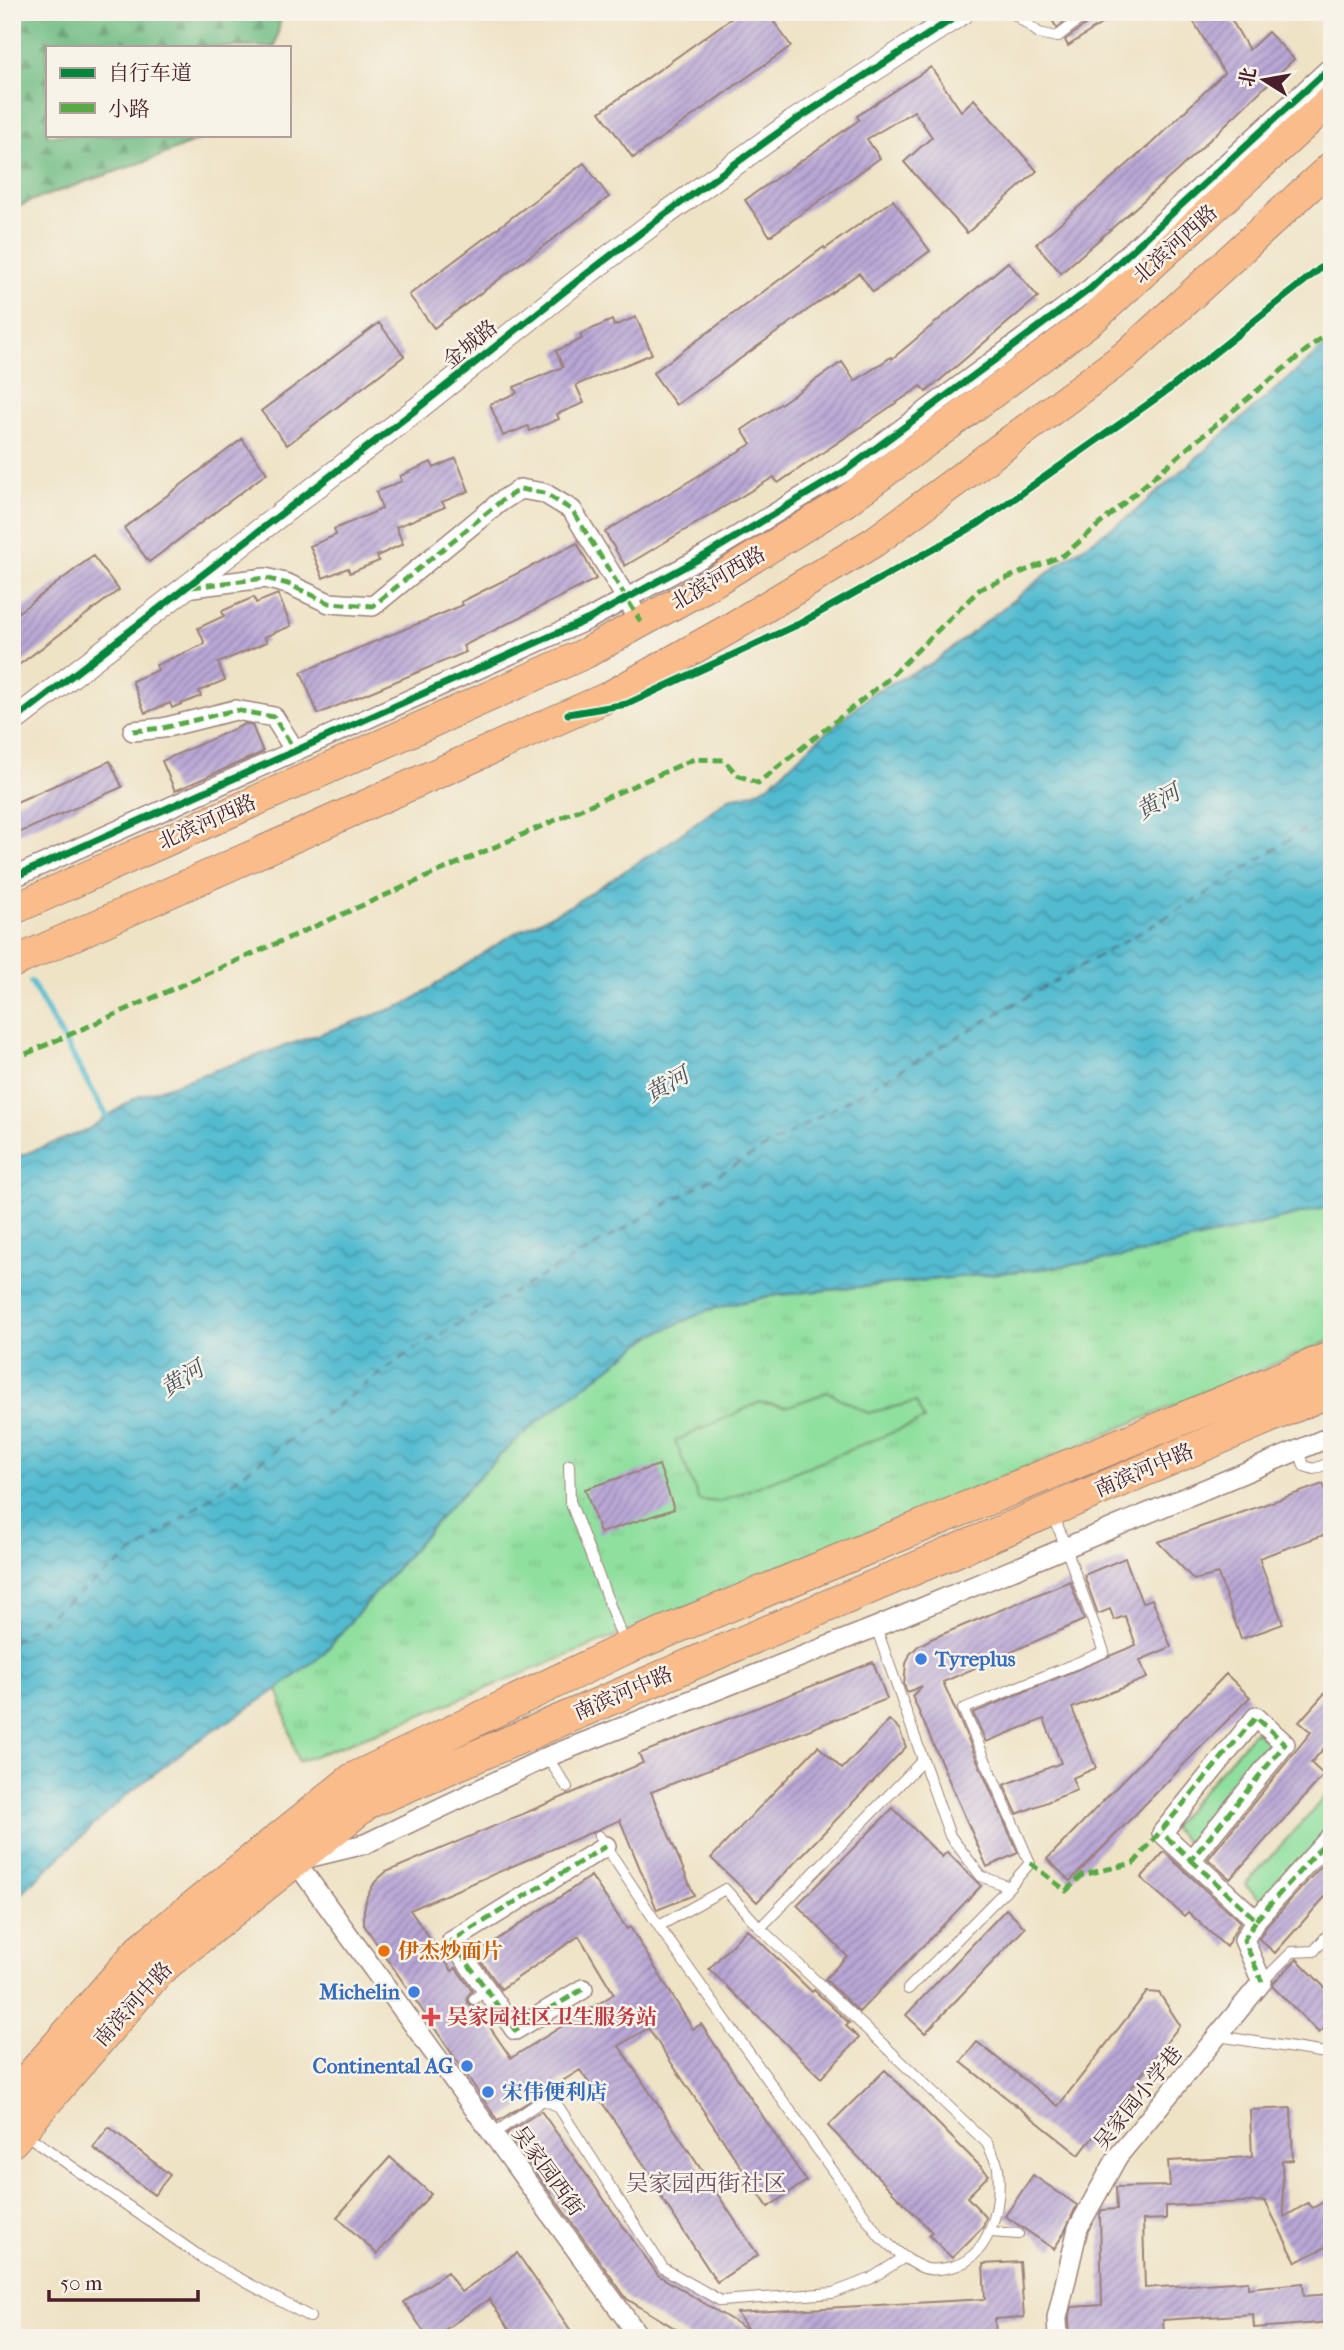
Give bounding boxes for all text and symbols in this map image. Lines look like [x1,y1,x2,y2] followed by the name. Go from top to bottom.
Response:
[46,46,290,136] legend
[1228,46,1298,116] north arrow
[108,61,192,85] text: 自行车道
[1236,66,1261,88] text: 北
[108,97,150,121] text: 小路
[1128,200,1222,288] street label: 北滨河西路
[438,315,502,373] street label: 金城路
[667,541,769,615] street label: 北滨河西路
[1131,777,1188,825] water label: 黄河
[154,790,260,854] street label: 北滨河西路
[640,1060,697,1108] water label: 黄河
[155,1353,212,1403] water label: 黄河
[1091,1438,1197,1502] street label: 南滨河中路
[934,1647,1016,1671] place label: Tyreplus
[913,1651,929,1667] marker: Tyreplus
[570,1661,676,1725] street label: 南滨河中路
[398,1939,503,1963] place label: 伊杰炒面片
[376,1943,392,1959] marker: 伊杰炒面片
[89,1957,177,2051] street label: 南滨河中路
[318,1980,401,2004] place label: Michelin
[406,1984,422,2000] marker: Michelin
[447,2005,657,2029] place label: 吴家园社区卫生服务站
[421,2007,441,2027] marker: 吴家园社区卫生服务站
[1089,2041,1187,2155] street label: 吴家园小学巷
[313,2054,453,2078] place label: Continental AG
[459,2058,475,2074] marker: Continental AG
[502,2080,607,2104] place label: 宋伟便利店
[480,2084,496,2100] marker: 宋伟便利店
[507,2121,589,2221] street label: 吴家园西街
[626,2170,787,2197] district label: 吴家园西街社区
[49,2259,198,2303] scale bar
[60,2271,103,2295] text: 50 m

